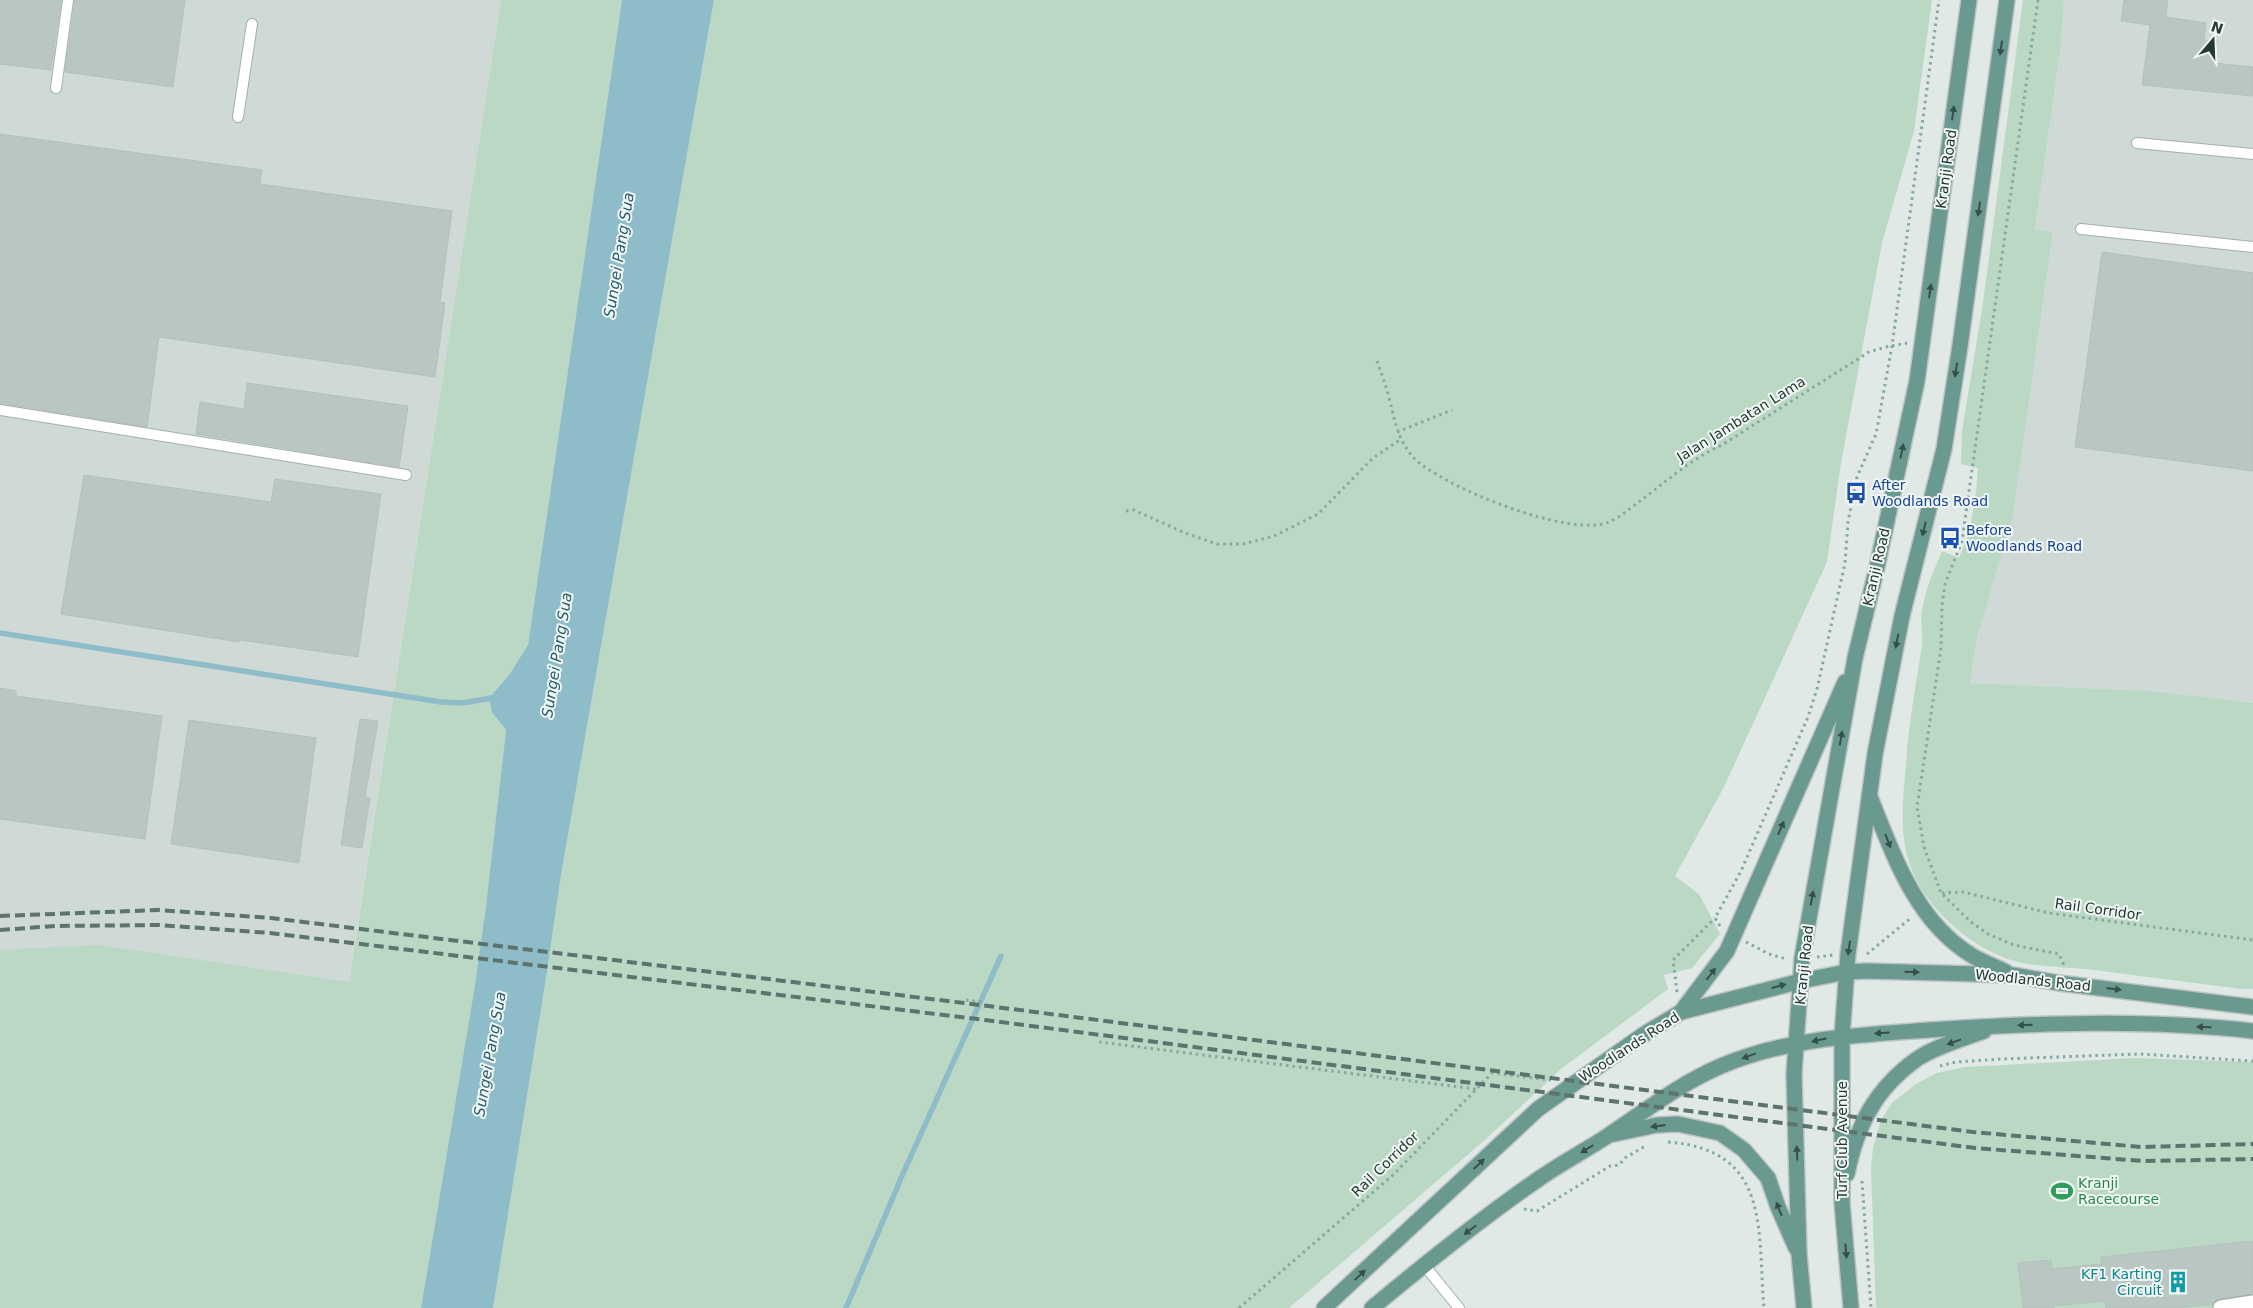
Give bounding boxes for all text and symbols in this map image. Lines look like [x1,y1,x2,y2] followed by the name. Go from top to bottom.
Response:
[2188,15,2238,65] north arrow
[2209,18,2225,37] text: N
[1996,41,2004,57] one-way arrow
[1950,104,1958,120] one-way arrow
[1933,128,1959,210] street label: Kranji Road
[600,191,638,319] water label: Sungei Pang Sua
[1975,202,1983,218] one-way arrow
[1926,283,1934,299] one-way arrow
[1952,363,1960,379] one-way arrow
[1673,373,1808,466] street label: Jalan Jambatan Lama
[1899,443,1907,459] one-way arrow
[1872,477,1988,509] place label: After Woodlands Road
[1843,480,1869,506] bus stop icon: After Woodlands Road
[1919,522,1927,537] one-way arrow
[1966,522,2082,554] place label: Before Woodlands Road
[1937,525,1963,551] bus stop icon: Before Woodlands Road
[1859,526,1893,608] street label: Kranji Road
[538,591,576,719] water label: Sungei Pang Sua
[1893,633,1901,649] one-way arrow
[1837,729,1845,745] one-way arrow
[1777,821,1785,835] one-way arrow
[1884,834,1892,849] one-way arrow
[1809,890,1817,906] one-way arrow
[2054,895,2142,923] street label: Rail Corridor
[1792,925,1816,1005] street label: Kranji Road
[1845,941,1853,957] one-way arrow
[1974,966,2092,994] street label: Woodlands Road
[1705,968,1716,981] one-way arrow
[1905,968,1921,976] one-way arrow
[1771,982,1786,990] one-way arrow
[2106,985,2122,993] one-way arrow
[470,990,510,1118] water label: Sungei Pang Sua
[1576,1009,1682,1085] street label: Woodlands Road
[2017,1021,2033,1029] one-way arrow
[2196,1022,2212,1030] one-way arrow
[1873,1030,1889,1038] one-way arrow
[1811,1037,1827,1045] one-way arrow
[1947,1039,1962,1046] one-way arrow
[1741,1052,1756,1060] one-way arrow
[1834,1081,1850,1200] street label: Turf Club Avenue
[1650,1122,1666,1130] one-way arrow
[1348,1128,1422,1200] street label: Rail Corridor
[1580,1144,1594,1153] one-way arrow
[1792,1144,1800,1160] one-way arrow
[1472,1158,1484,1170] one-way arrow
[2078,1175,2159,1207] place label: Kranji Racecourse
[2049,1178,2075,1204] sports icon: Kranji Racecourse
[1775,1201,1783,1216] one-way arrow
[1464,1225,1477,1236] one-way arrow
[1842,1244,1850,1260] one-way arrow
[2081,1266,2163,1298] place label: KF1 Karting Circuit
[1353,1269,1365,1281] one-way arrow
[2165,1269,2191,1295] building icon: KF1 Karting Circuit

